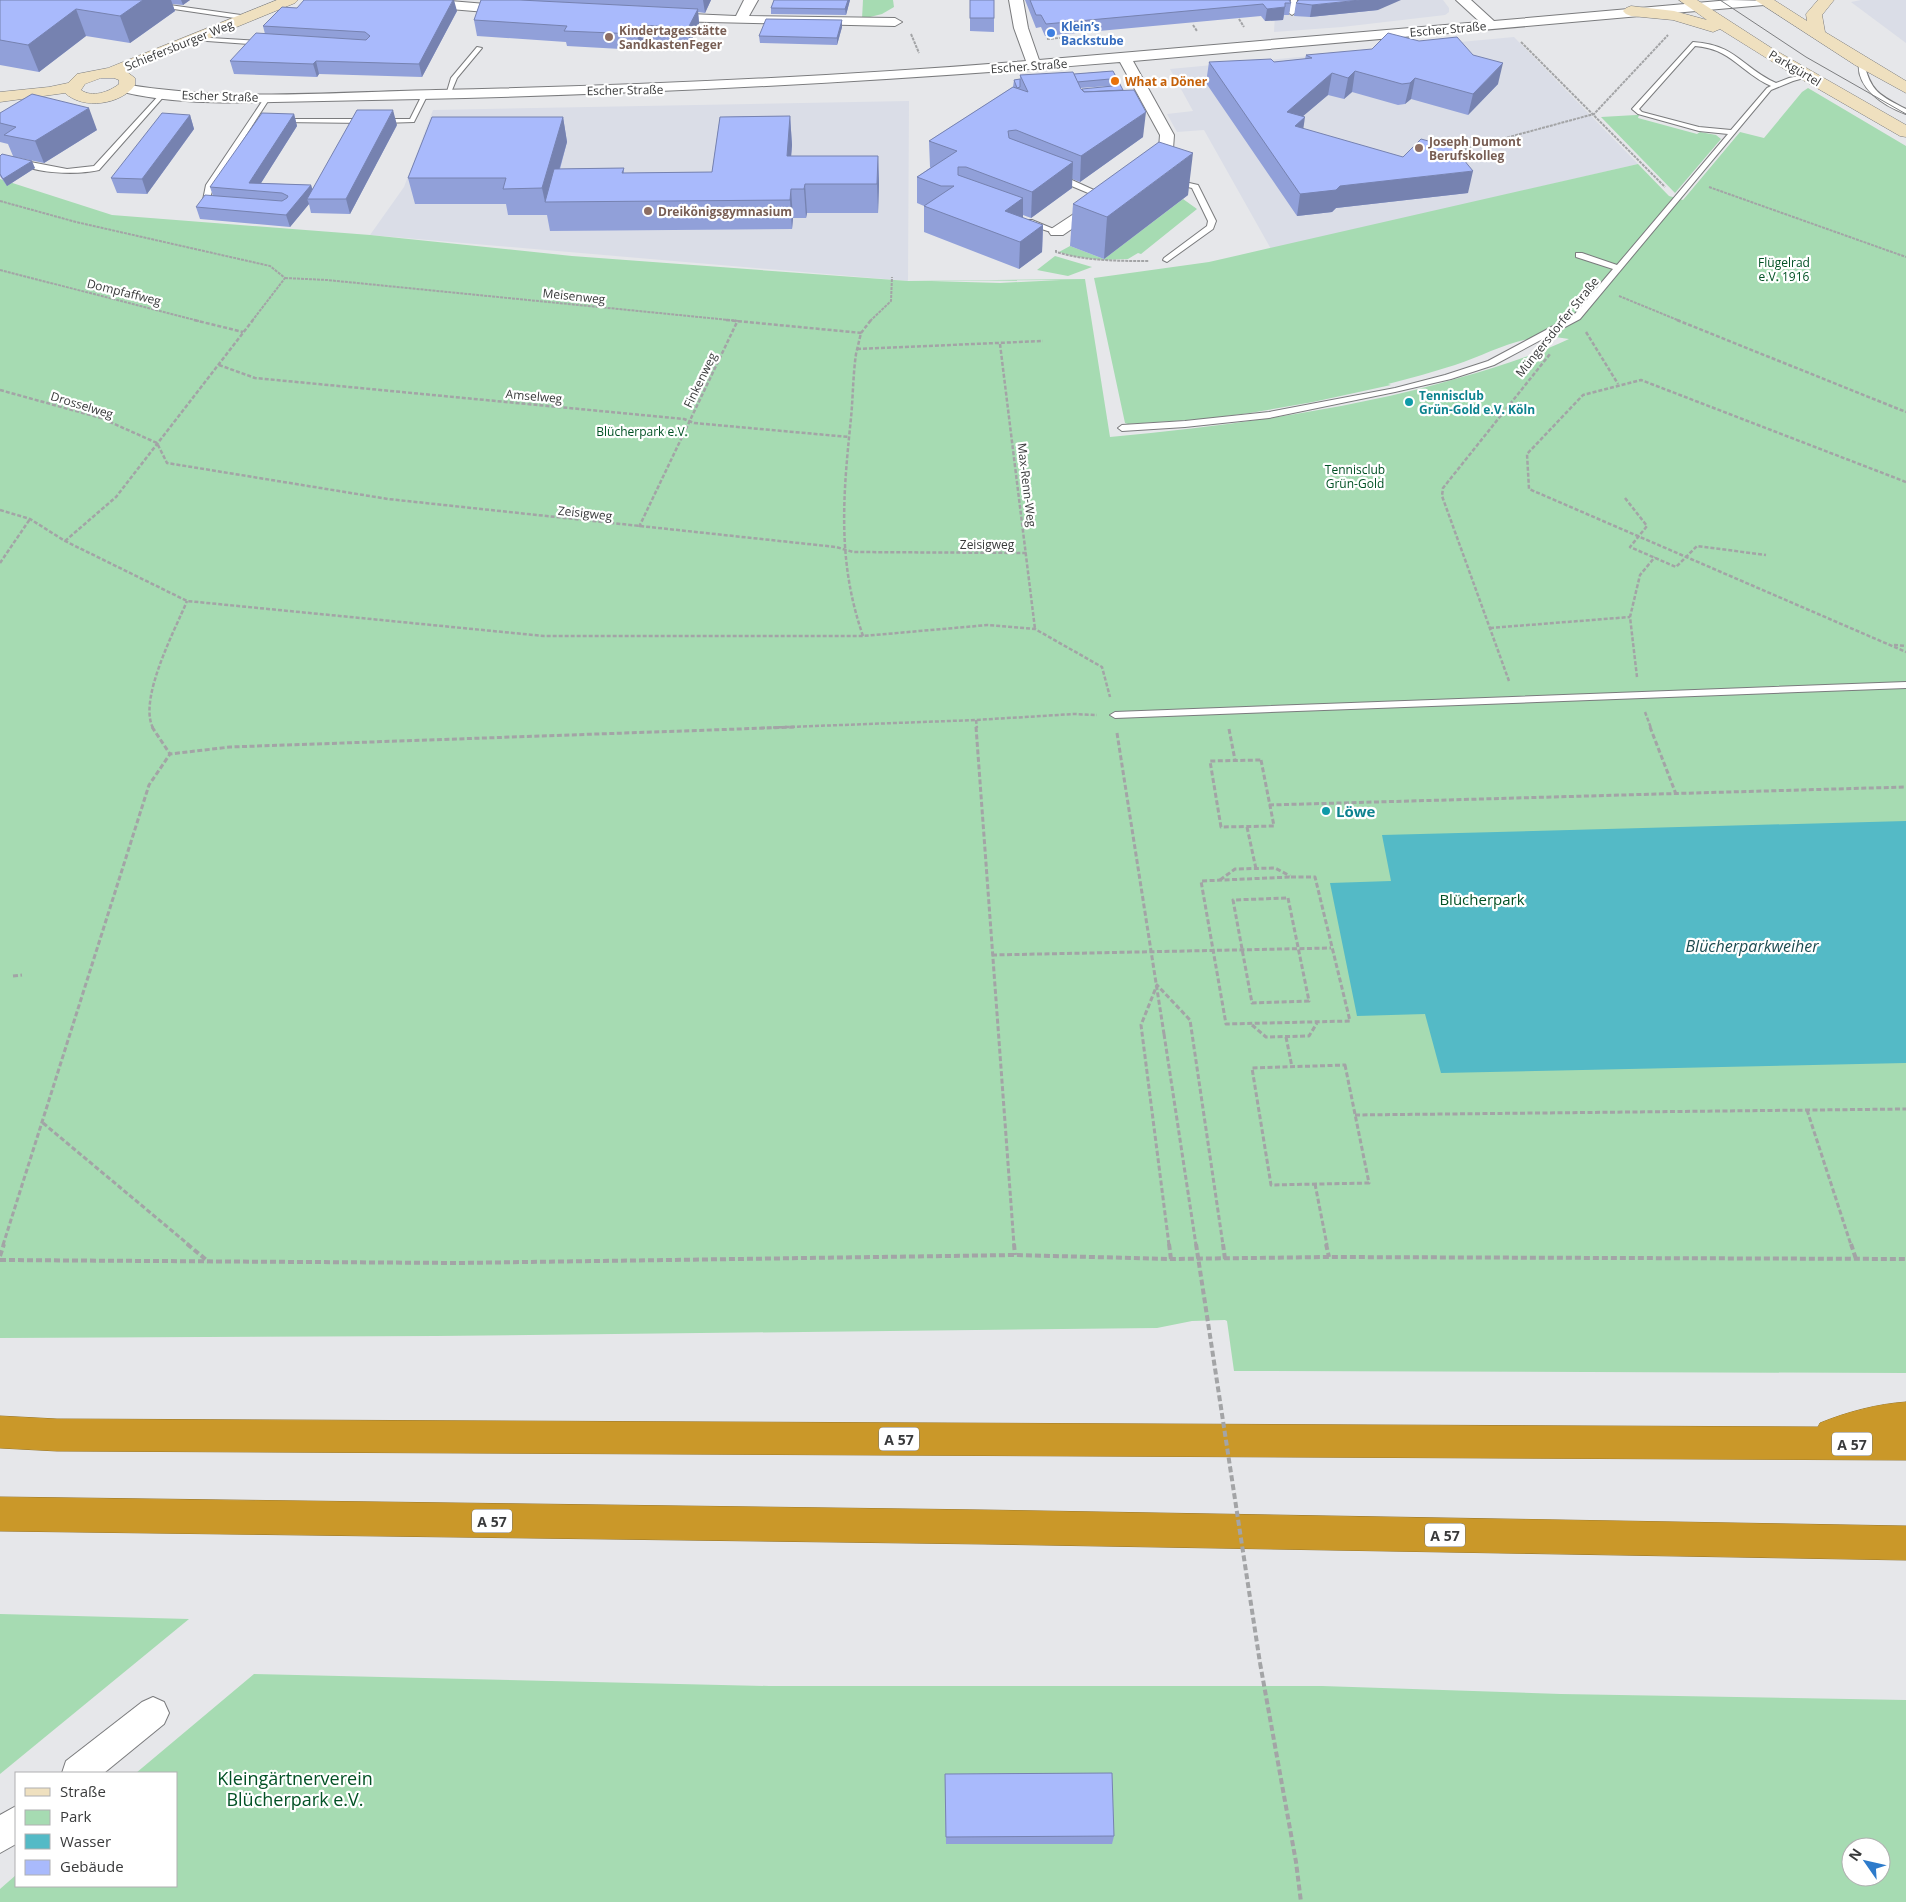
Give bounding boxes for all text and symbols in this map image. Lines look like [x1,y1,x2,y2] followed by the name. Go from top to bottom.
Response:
[122,15,236,75] street label: Schiefersburger Weg
[1409,17,1487,41] street label: Escher Straße
[1061,18,1124,49] place label: Klein’s Backstube
[619,22,727,53] place label: Kindertagesstätte SandkastenFeger
[1045,27,1057,39] marker: Klein’s Backstube
[603,31,615,43] marker: Kindertagesstätte SandkastenFeger
[1766,46,1824,90] street label: Parkgürtel
[990,55,1068,77] street label: Escher Straße
[1125,73,1208,90] place label: What a Döner
[1109,75,1121,87] marker: What a Döner
[586,81,664,99] street label: Escher Straße
[181,86,259,106] street label: Escher Straße
[1428,133,1521,164] place label: Joseph Dumont Berufskolleg
[1413,142,1425,154] marker: Joseph Dumont Berufskolleg
[658,203,792,220] place label: Dreikönigsgymnasium
[642,205,654,217] marker: Dreikönigsgymnasium
[1758,254,1810,285] park label: Flügelrad e.V. 1916
[1511,273,1603,381] street label: Müngersdorfer Straße
[85,275,163,310] street label: Dompfaffweg
[542,284,607,308] street label: Meisenweg
[679,349,721,410] street label: Finkenweg
[505,385,563,407] street label: Amselweg
[49,387,116,423] street label: Drosselweg
[1419,387,1535,418] place label: Tennisclub Grün-Gold e.V. Köln
[1403,396,1415,408] marker: Tennisclub Grün-Gold e.V. Köln
[596,423,688,440] park label: Blücherpark e.V.
[1013,442,1041,529] street label: Max-Renn-Weg
[1325,461,1385,492] park label: Tennisclub Grün-Gold
[557,502,613,524] street label: Zeisigweg
[960,536,1015,553] street label: Zeisigweg
[1336,801,1376,821] place label: Löwe
[1320,805,1332,817] marker: Löwe
[1439,889,1525,909] park label: Blücherpark
[1685,935,1819,957] water label: Blücherparkweiher
[879,1428,919,1450] road number: A 57
[1832,1432,1872,1456] road number: A 57
[472,1510,512,1532] road number: A 57
[1425,1524,1465,1546] road number: A 57
[217,1766,373,1811] park label: Kleingärtnerverein Blücherpark e.V.
[15,1772,178,1887] legend
[60,1781,106,1801] text: Straße
[60,1806,91,1826] text: Park
[60,1831,111,1851] text: Wasser
[1841,1837,1891,1887] north arrow
[1844,1844,1866,1864] text: N
[60,1856,124,1876] text: Gebäude

